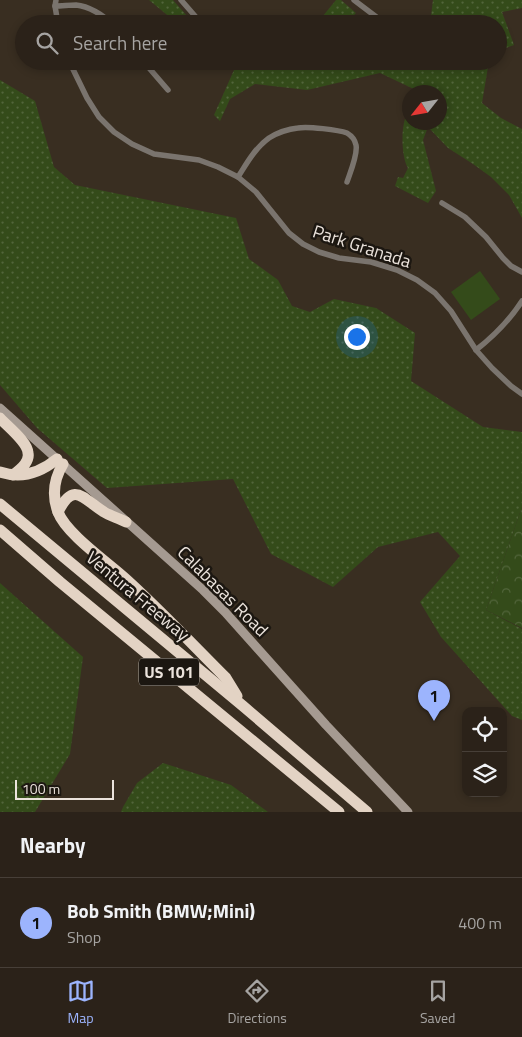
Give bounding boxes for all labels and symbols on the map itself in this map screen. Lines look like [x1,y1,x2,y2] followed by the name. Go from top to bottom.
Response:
[402,85,447,130] north arrow
[309,217,415,275] street label: Park Granada
[344,324,370,350] your location
[171,539,275,643] street label: Calabasas Road
[80,544,196,648] street label: Ventura Freeway
[139,659,199,686] road number: US 101
[418,680,450,721] pin: 1
[15,777,114,800] scale bar

